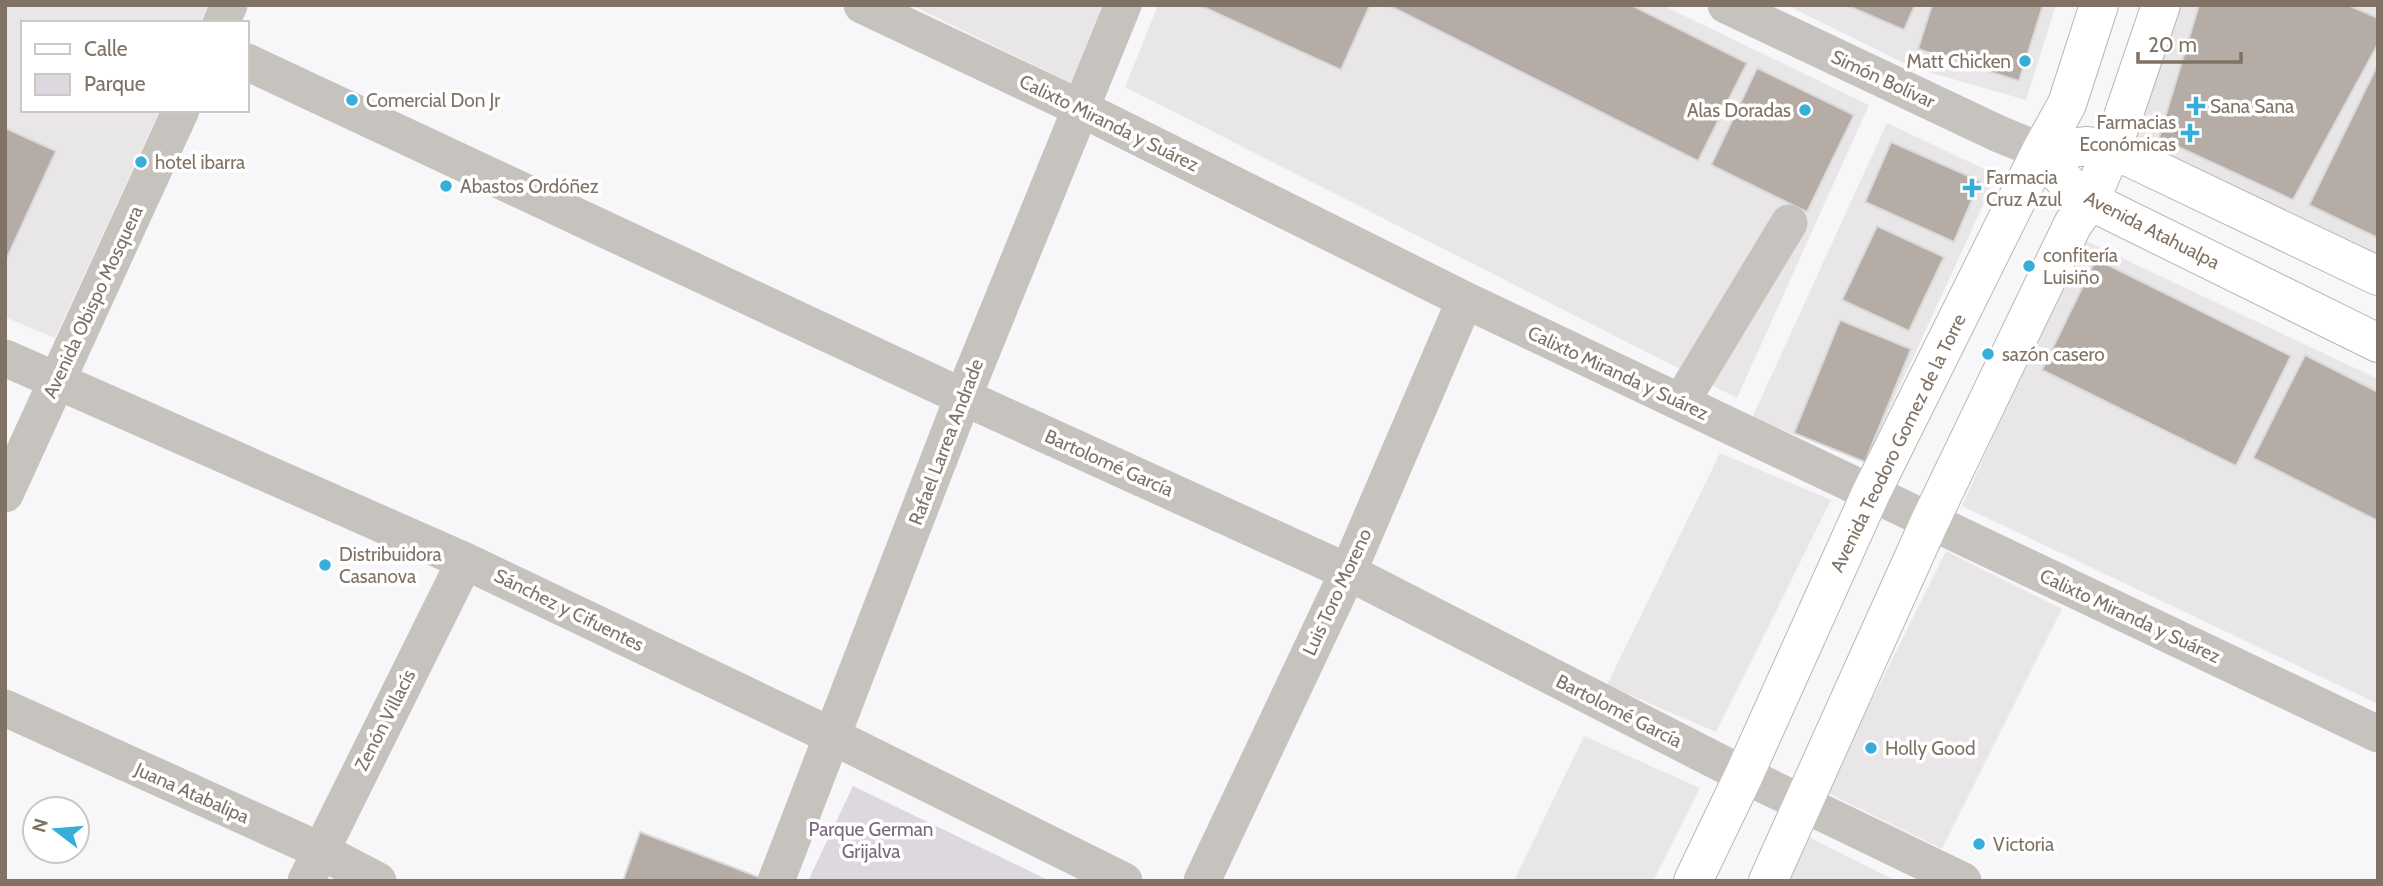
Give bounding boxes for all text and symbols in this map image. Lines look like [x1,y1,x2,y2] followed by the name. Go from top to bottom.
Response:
[21,21,248,112] legend
[2138,21,2241,65] scale bar
[2148,32,2197,57] text: 20 m
[84,36,128,61] text: Calle
[1828,45,1938,113] street label: Simón Bolívar
[1907,50,2011,73] place label: Matt Chicken
[2017,53,2033,69] marker: Matt Chicken
[1016,70,1202,176] street label: Calixto Miranda y Suárez
[84,71,146,96] text: Parque
[366,89,500,112] place label: Comercial Don Jr
[344,92,360,108] marker: Comercial Don Jr
[2210,95,2294,118] place label: Sana Sana
[2188,98,2204,114] marker: Sana Sana
[1687,99,1791,122] place label: Alas Doradas
[1797,102,1813,118] marker: Alas Doradas
[2079,111,2176,156] place label: Farmacias Económicas
[2182,125,2198,141] marker: Farmacias Económicas
[155,151,245,174] place label: hotel ibarra
[133,154,149,170] marker: hotel ibarra
[1986,166,2062,211] place label: Farmacia Cruz Azul
[460,175,599,198] place label: Abastos Ordóñez
[438,178,454,194] marker: Abastos Ordóñez
[1964,180,1980,196] marker: Farmacia Cruz Azul
[2080,186,2224,274] street label: Avenida Atahualpa
[38,202,148,402] street label: Avenida Obispo Mosquera
[2043,244,2118,289] place label: confitería Luisiño
[2021,258,2037,274] marker: confitería Luisiño
[1825,310,1971,576] street label: Avenida Teodoro Gomez de la Torre
[1524,321,1712,425] street label: Calixto Miranda y Suárez
[2002,343,2105,366] place label: sazón casero
[1980,346,1996,362] marker: sazón casero
[904,356,988,528] street label: Rafael Larrea Andrade
[1041,424,1177,502] street label: Bartolomé García
[1298,525,1376,659] street label: Luis Toro Moreno
[339,543,442,588] place label: Distribuidora Casanova
[317,557,333,573] marker: Distribuidora Casanova
[491,564,648,656] street label: Sánchez y Cifuentes
[2036,564,2224,668] street label: Calixto Miranda y Suárez
[350,665,420,775] street label: Zenón Villacís
[1552,669,1686,753] street label: Bartolomé García
[1885,737,1975,760] place label: Holly Good
[1863,740,1879,756] marker: Holly Good
[131,757,253,828] street label: Juana Atabalipa
[21,795,91,865] north arrow
[27,816,53,835] text: N
[809,818,933,863] park label: Parque German Grijalva
[1993,833,2054,856] place label: Victoria
[1971,836,1987,852] marker: Victoria

